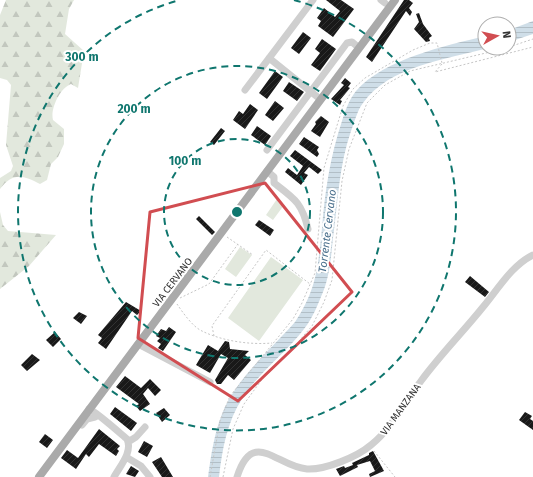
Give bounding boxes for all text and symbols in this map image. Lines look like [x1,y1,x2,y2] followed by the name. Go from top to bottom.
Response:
[477,16,517,56] north arrow
[499,30,513,39] text: N
[64,50,99,64] text: 300 m
[117,102,151,116] text: 200 m
[169,154,201,168] text: 100 m
[316,189,339,273] water label: Torrente Cervano
[230,205,244,219] centre of rings
[150,255,195,310] street label: VIA CERVANO
[378,381,424,438] street label: VIA MANZANA

